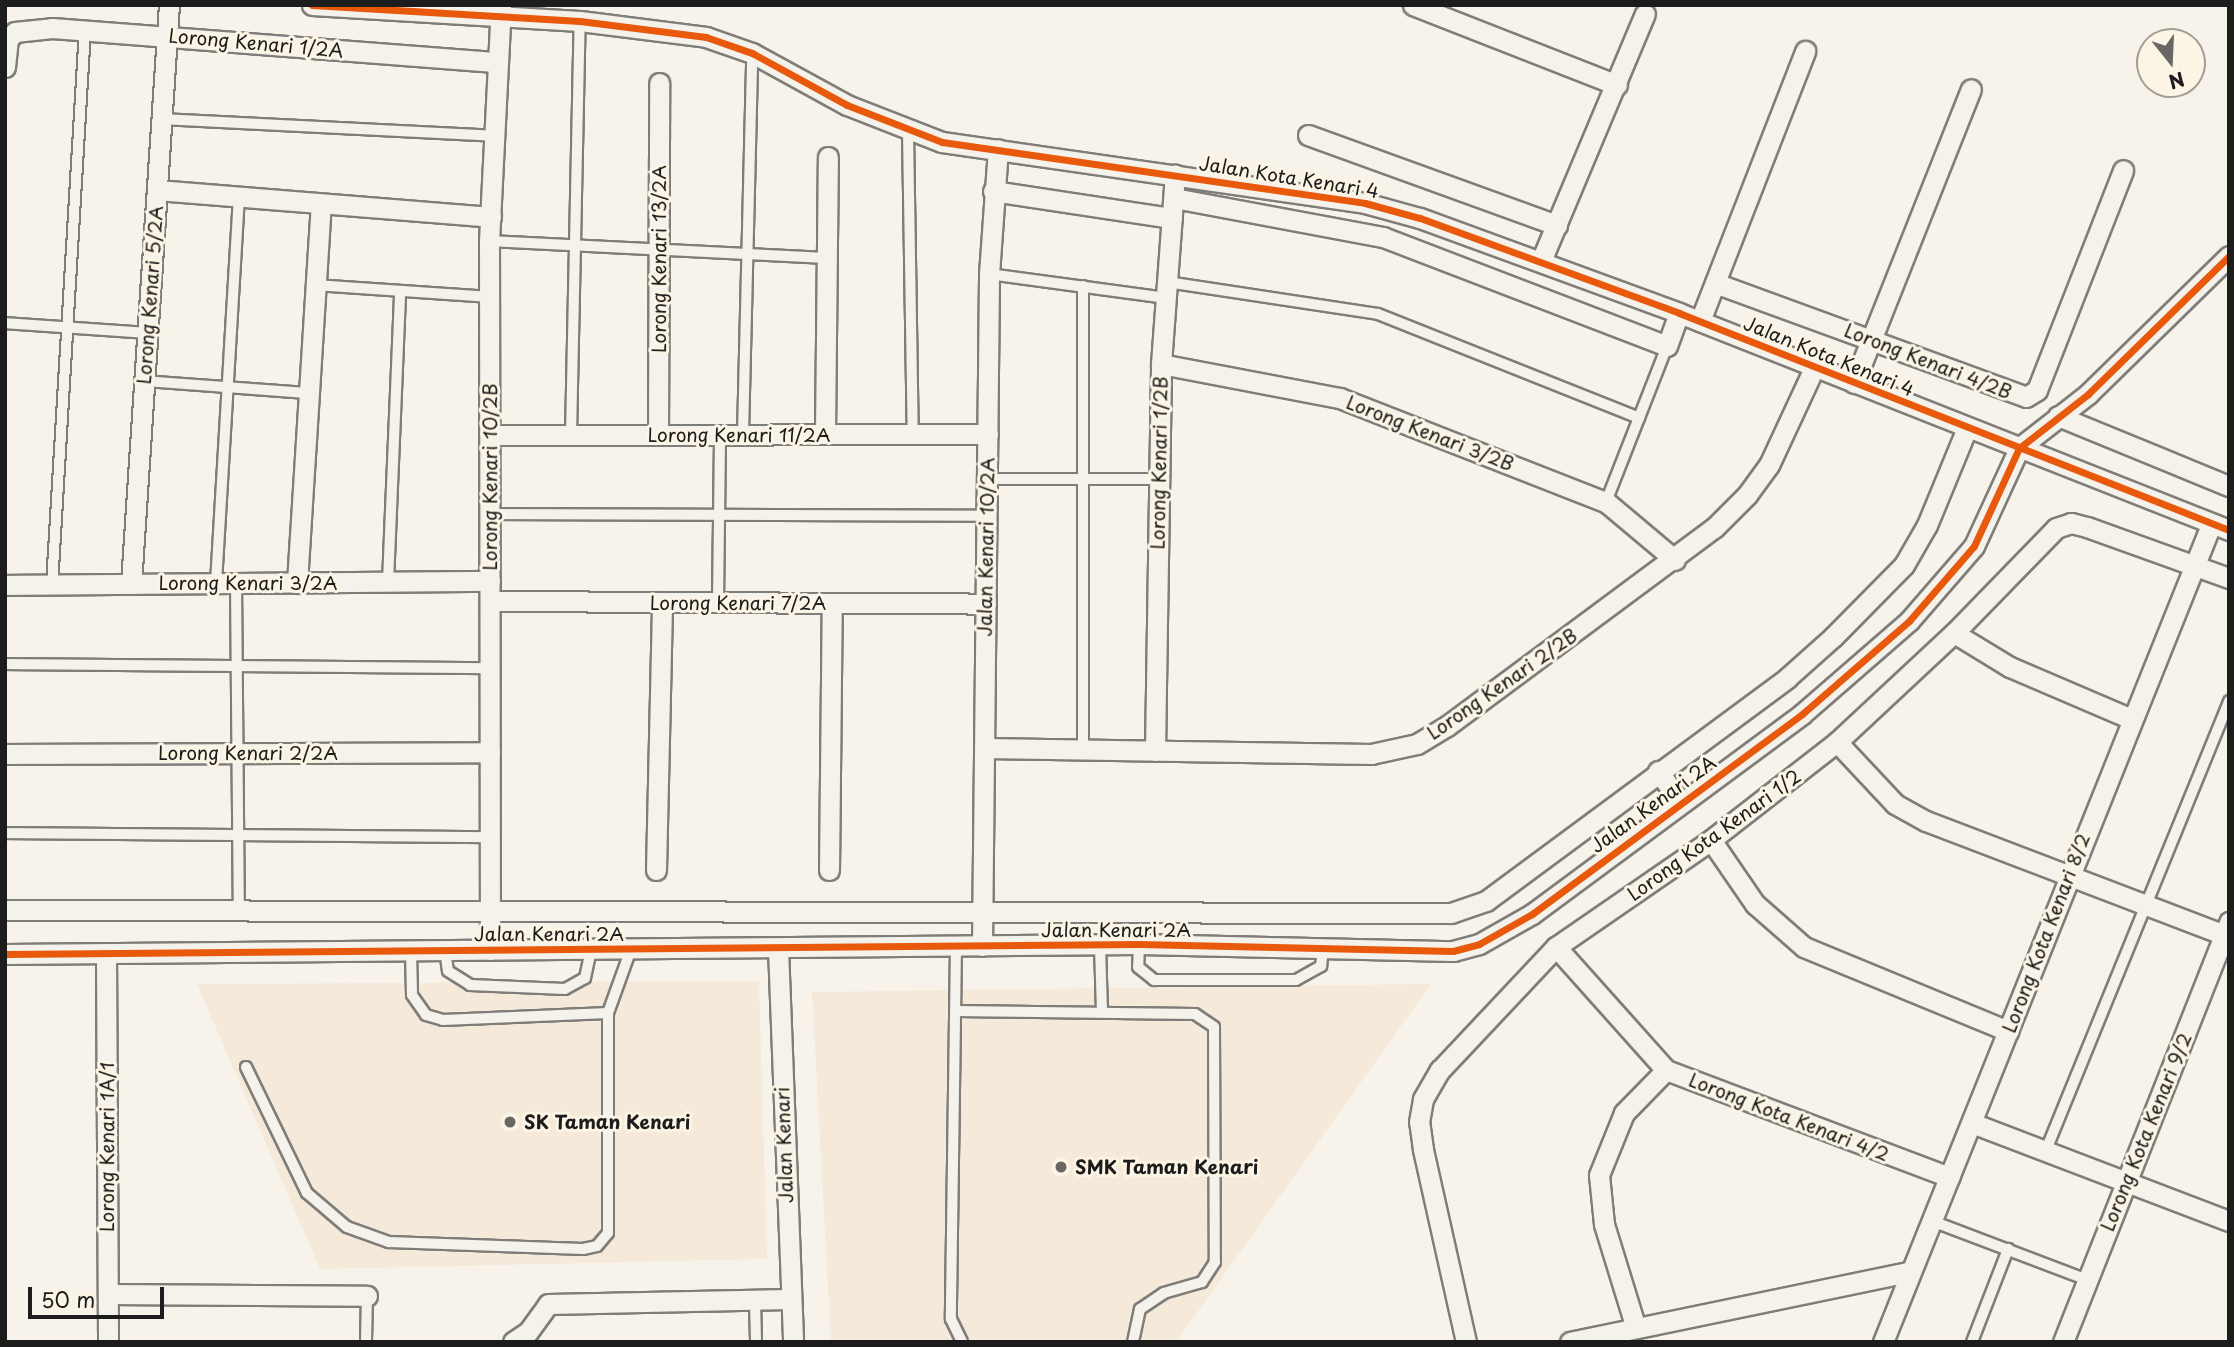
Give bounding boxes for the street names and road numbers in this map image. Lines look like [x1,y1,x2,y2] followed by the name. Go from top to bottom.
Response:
[167,24,345,62] street label: Lorong Kenari 1/2A
[1196,151,1382,203] street label: Jalan Kota Kenari 4
[648,164,670,354] street label: Lorong Kenari 13/2A
[132,204,168,386] street label: Lorong Kenari 5/2A
[1739,311,1919,401] street label: Jalan Kota Kenari 4
[1840,318,2016,404] street label: Lorong Kenari 4/2B
[1146,375,1172,551] street label: Lorong Kenari 1/2B
[479,383,501,571] street label: Lorong Kenari 10/2B
[1342,390,1518,476] street label: Lorong Kenari 3/2B
[647,424,831,446] street label: Lorong Kenari 11/2A
[973,456,999,638] street label: Jalan Kenari 10/2A
[158,572,338,594] street label: Lorong Kenari 3/2A
[649,592,827,614] street label: Lorong Kenari 7/2A
[1422,623,1582,745] street label: Lorong Kenari 2/2B
[157,742,339,764] street label: Lorong Kenari 2/2A
[1585,750,1721,858] street label: Jalan Kenari 2A
[1622,764,1806,906] street label: Lorong Kota Kenari 1/2
[1997,829,2095,1037] street label: Lorong Kota Kenari 8/2
[1040,919,1192,941] street label: Jalan Kenari 2A
[473,923,625,945] street label: Jalan Kenari 2A
[2096,1029,2196,1235] street label: Lorong Kota Kenari 9/2
[96,1061,118,1233] street label: Lorong Kenari 1A/1
[1685,1068,1893,1166] street label: Lorong Kota Kenari 4/2
[771,1086,797,1204] street label: Jalan Kenari

